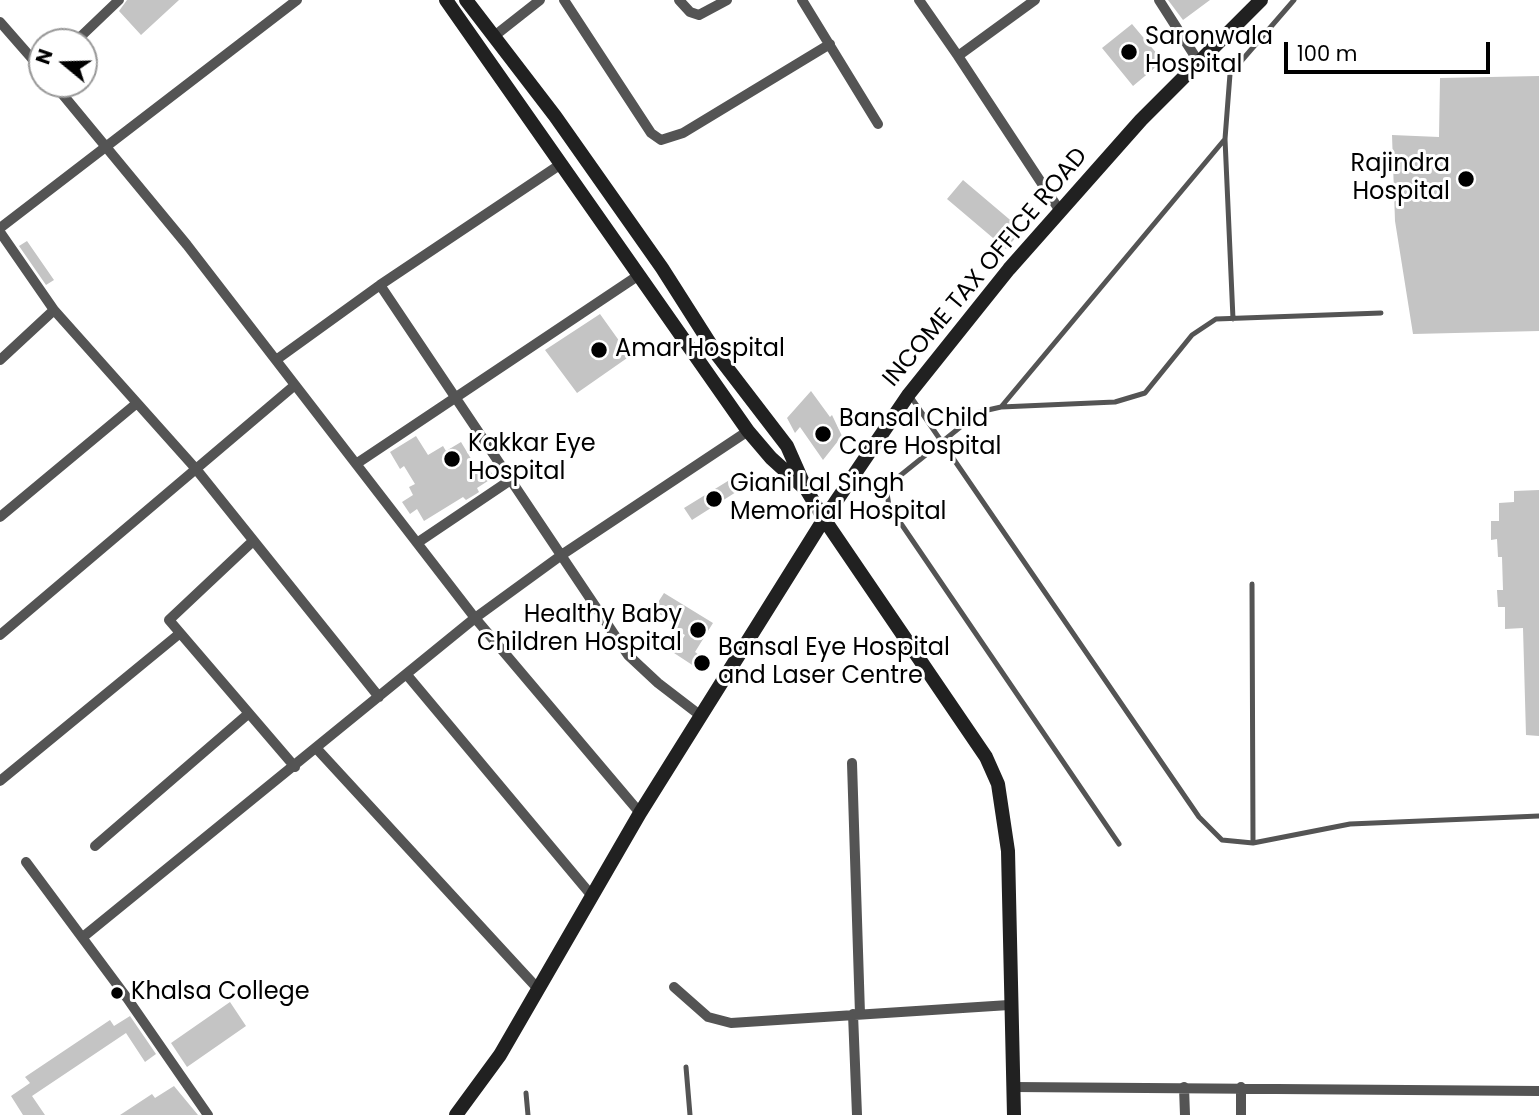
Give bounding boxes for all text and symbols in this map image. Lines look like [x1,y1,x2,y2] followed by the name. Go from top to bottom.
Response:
[1145,24,1273,80] place label: Saronwala Hospital
[28,28,98,98] north arrow
[1287,28,1494,72] scale bar
[1297,39,1357,68] text: 100 m
[1119,42,1139,62] marker: Saronwala Hospital
[29,46,60,68] text: N
[878,143,1094,393] street label: INCOME TAX OFFICE ROAD
[1351,151,1450,207] place label: Rajindra Hospital
[1456,169,1476,189] marker: Rajindra Hospital
[615,336,785,364] place label: Amar Hospital
[589,340,609,360] marker: Amar Hospital
[839,406,1001,462] place label: Bansal Child Care Hospital
[813,424,833,444] marker: Bansal Child Care Hospital
[468,431,596,487] place label: Kakkar Eye Hospital
[442,449,462,469] marker: Kakkar Eye Hospital
[730,471,947,527] place label: Giani Lal Singh Memorial Hospital
[704,489,724,509] marker: Giani Lal Singh Memorial Hospital
[477,602,682,658] place label: Healthy Baby Children Hospital
[688,620,708,640] marker: Healthy Baby Children Hospital
[718,635,950,691] place label: Bansal Eye Hospital and Laser Centre
[692,653,712,673] marker: Bansal Eye Hospital and Laser Centre
[131,979,310,1007] place label: Khalsa College
[109,985,125,1001] marker: Khalsa College

